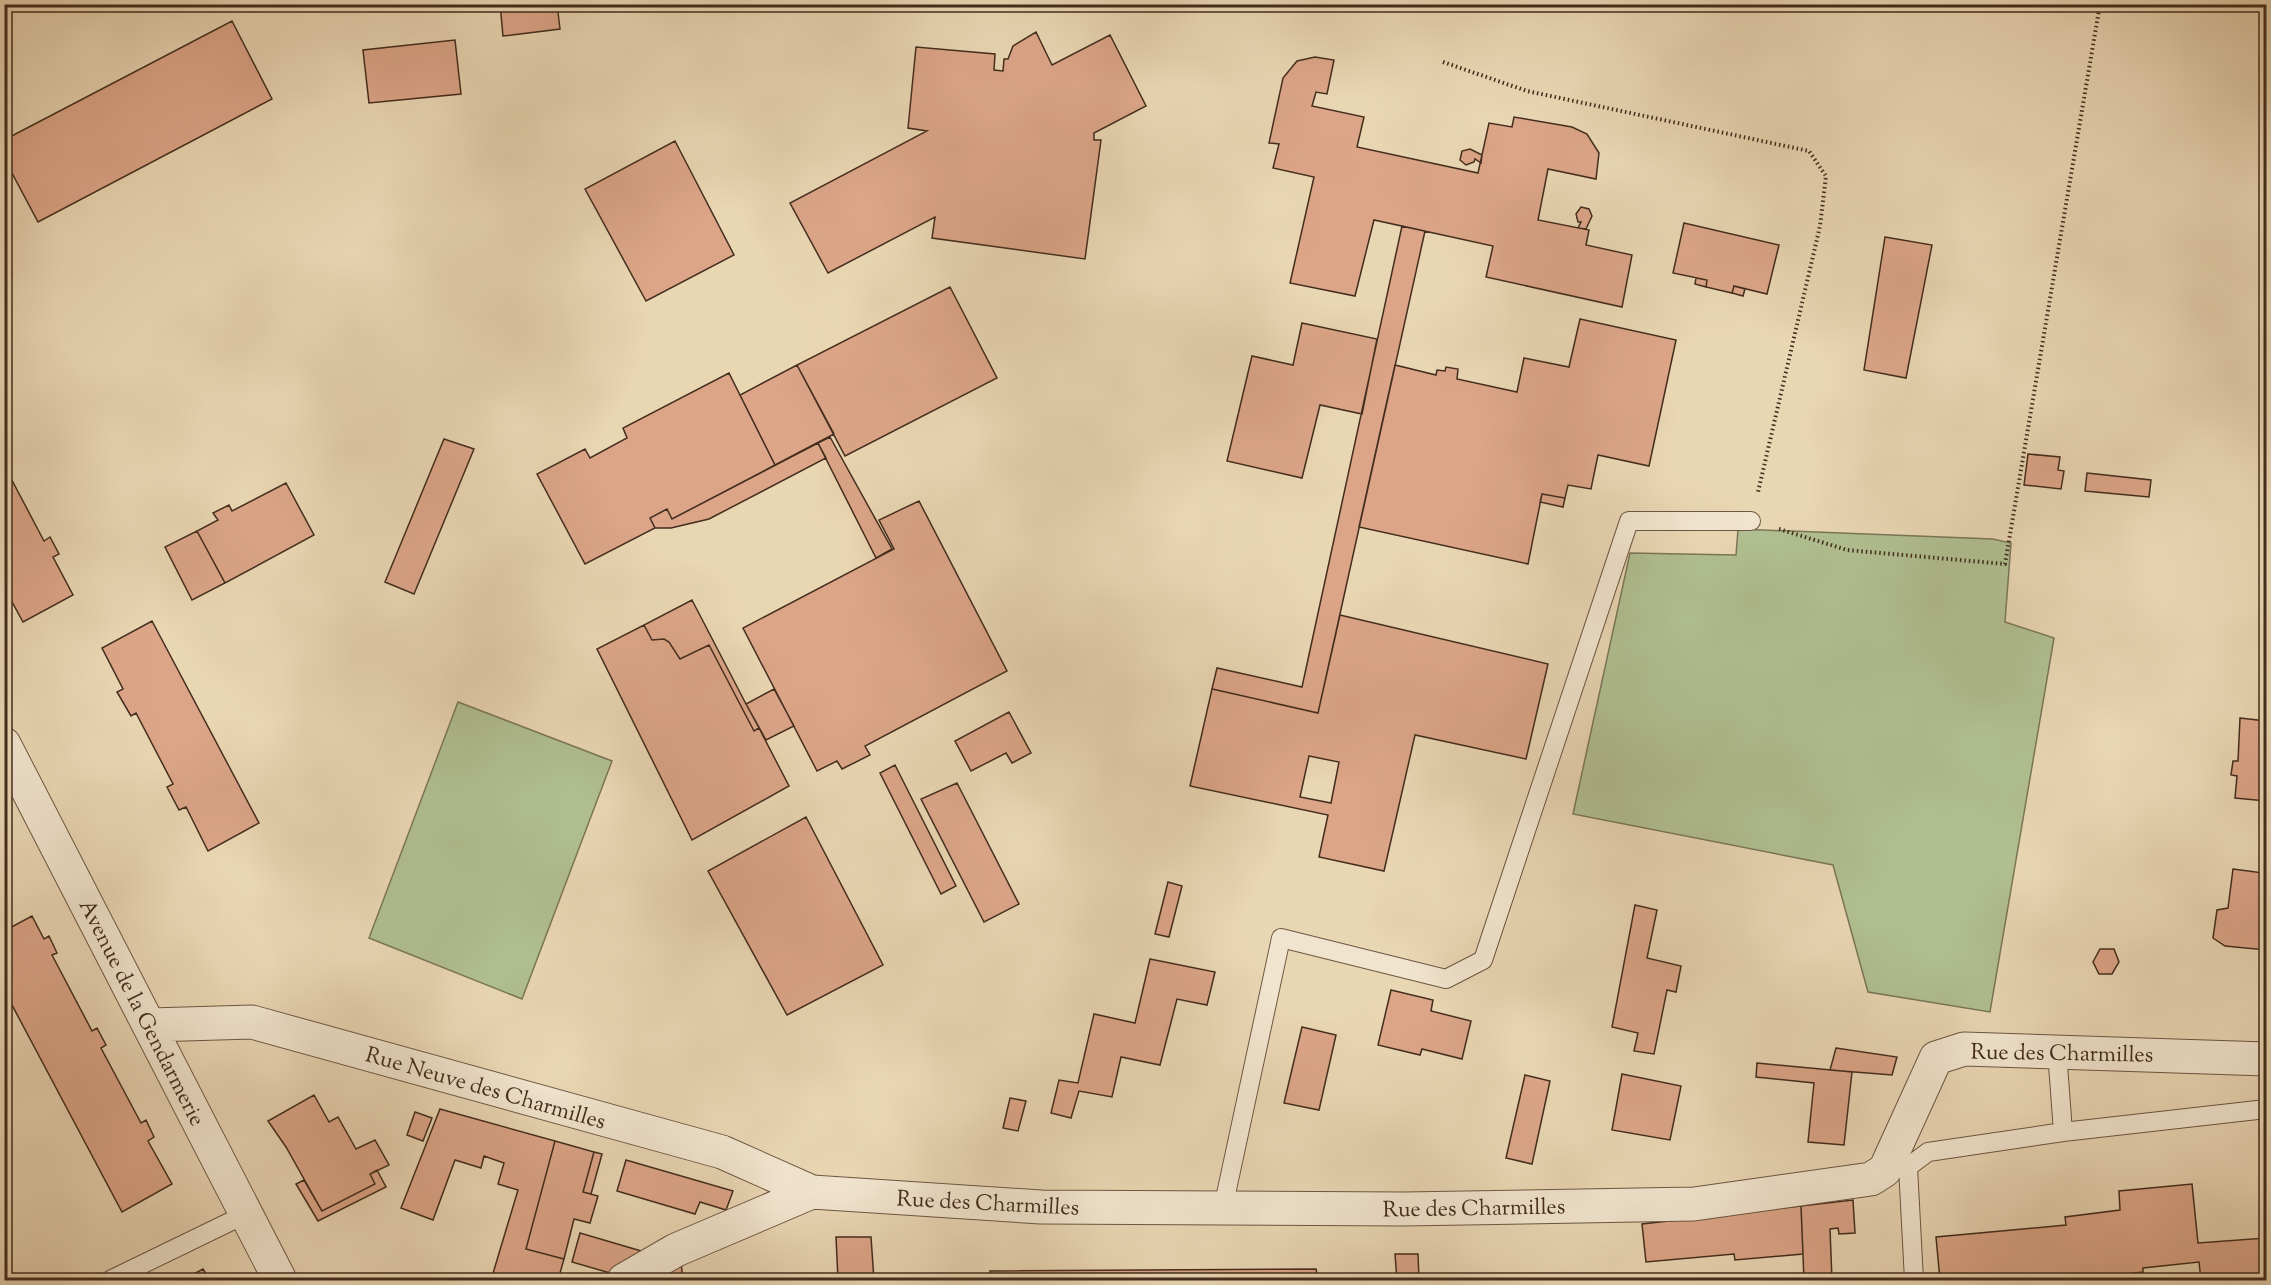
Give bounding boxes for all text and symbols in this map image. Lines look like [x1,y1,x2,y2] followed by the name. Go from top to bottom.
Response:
[69,894,211,1132] street label: Avenue de la Gendarmerie
[1970,1037,2154,1073] street label: Rue des Charmilles
[361,1040,609,1140] street label: Rue Neuve des Charmilles
[896,1184,1080,1226] street label: Rue des Charmilles
[1382,1192,1566,1228] street label: Rue des Charmilles

